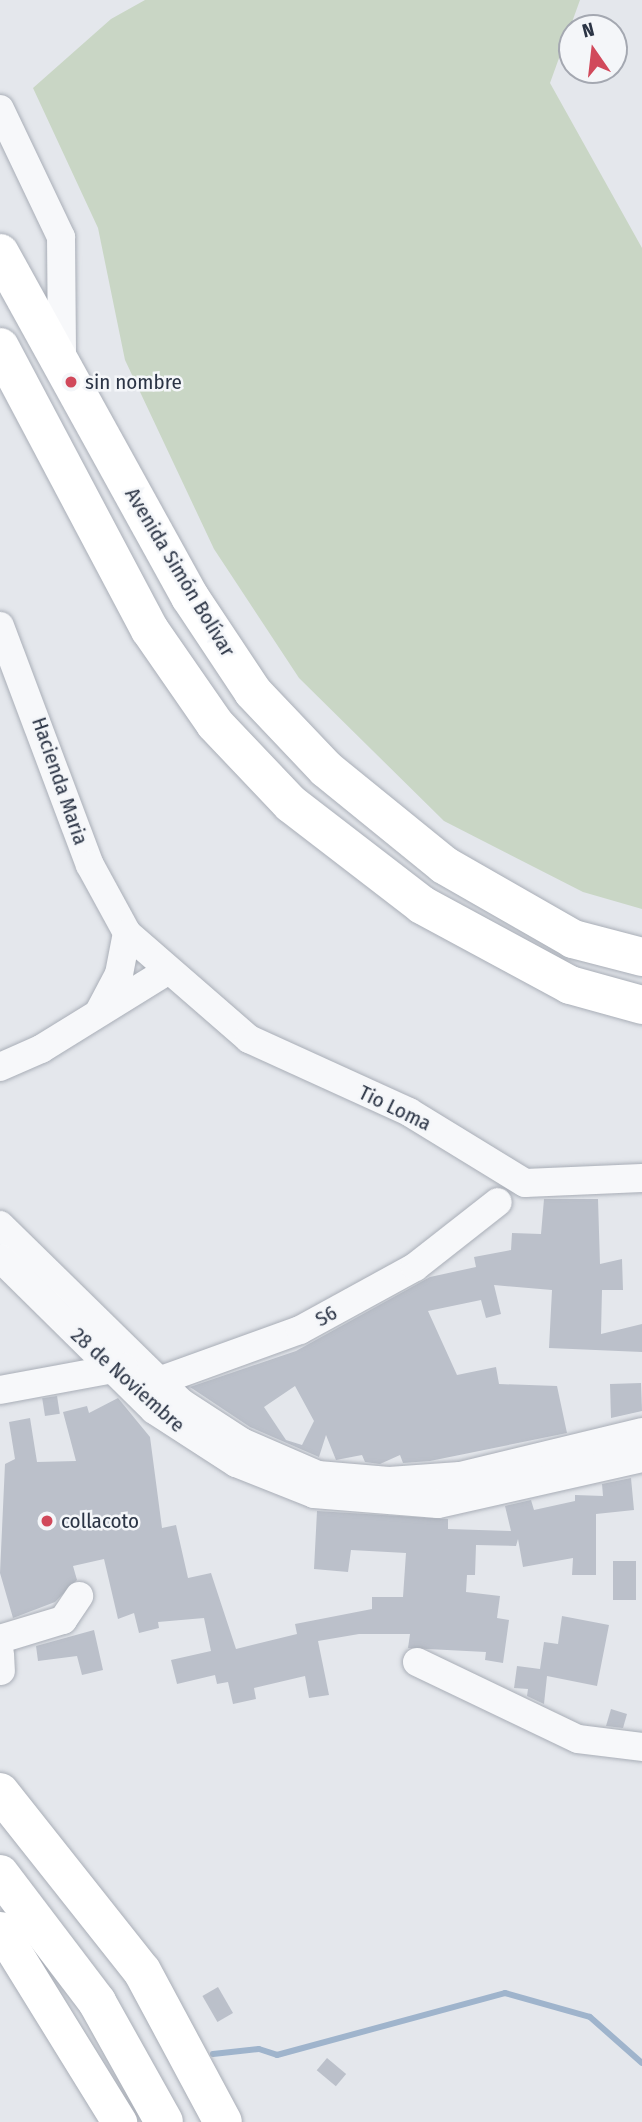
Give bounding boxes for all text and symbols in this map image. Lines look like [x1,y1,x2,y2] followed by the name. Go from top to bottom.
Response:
[558,14,628,84] north arrow
[580,18,597,43] text: N
[85,369,182,395] place label: sin nombre
[63,374,79,390] marker: sin nombre
[120,483,240,661] street label: Avenida Simón Bolívar
[26,714,94,848] street label: Hacienda Maria
[355,1080,435,1136] street label: Tio Loma
[311,1300,341,1332] street label: S6
[66,1322,190,1438] street label: 28 de Noviembre
[61,1508,139,1534] place label: collacoto
[39,1513,55,1529] marker: collacoto

